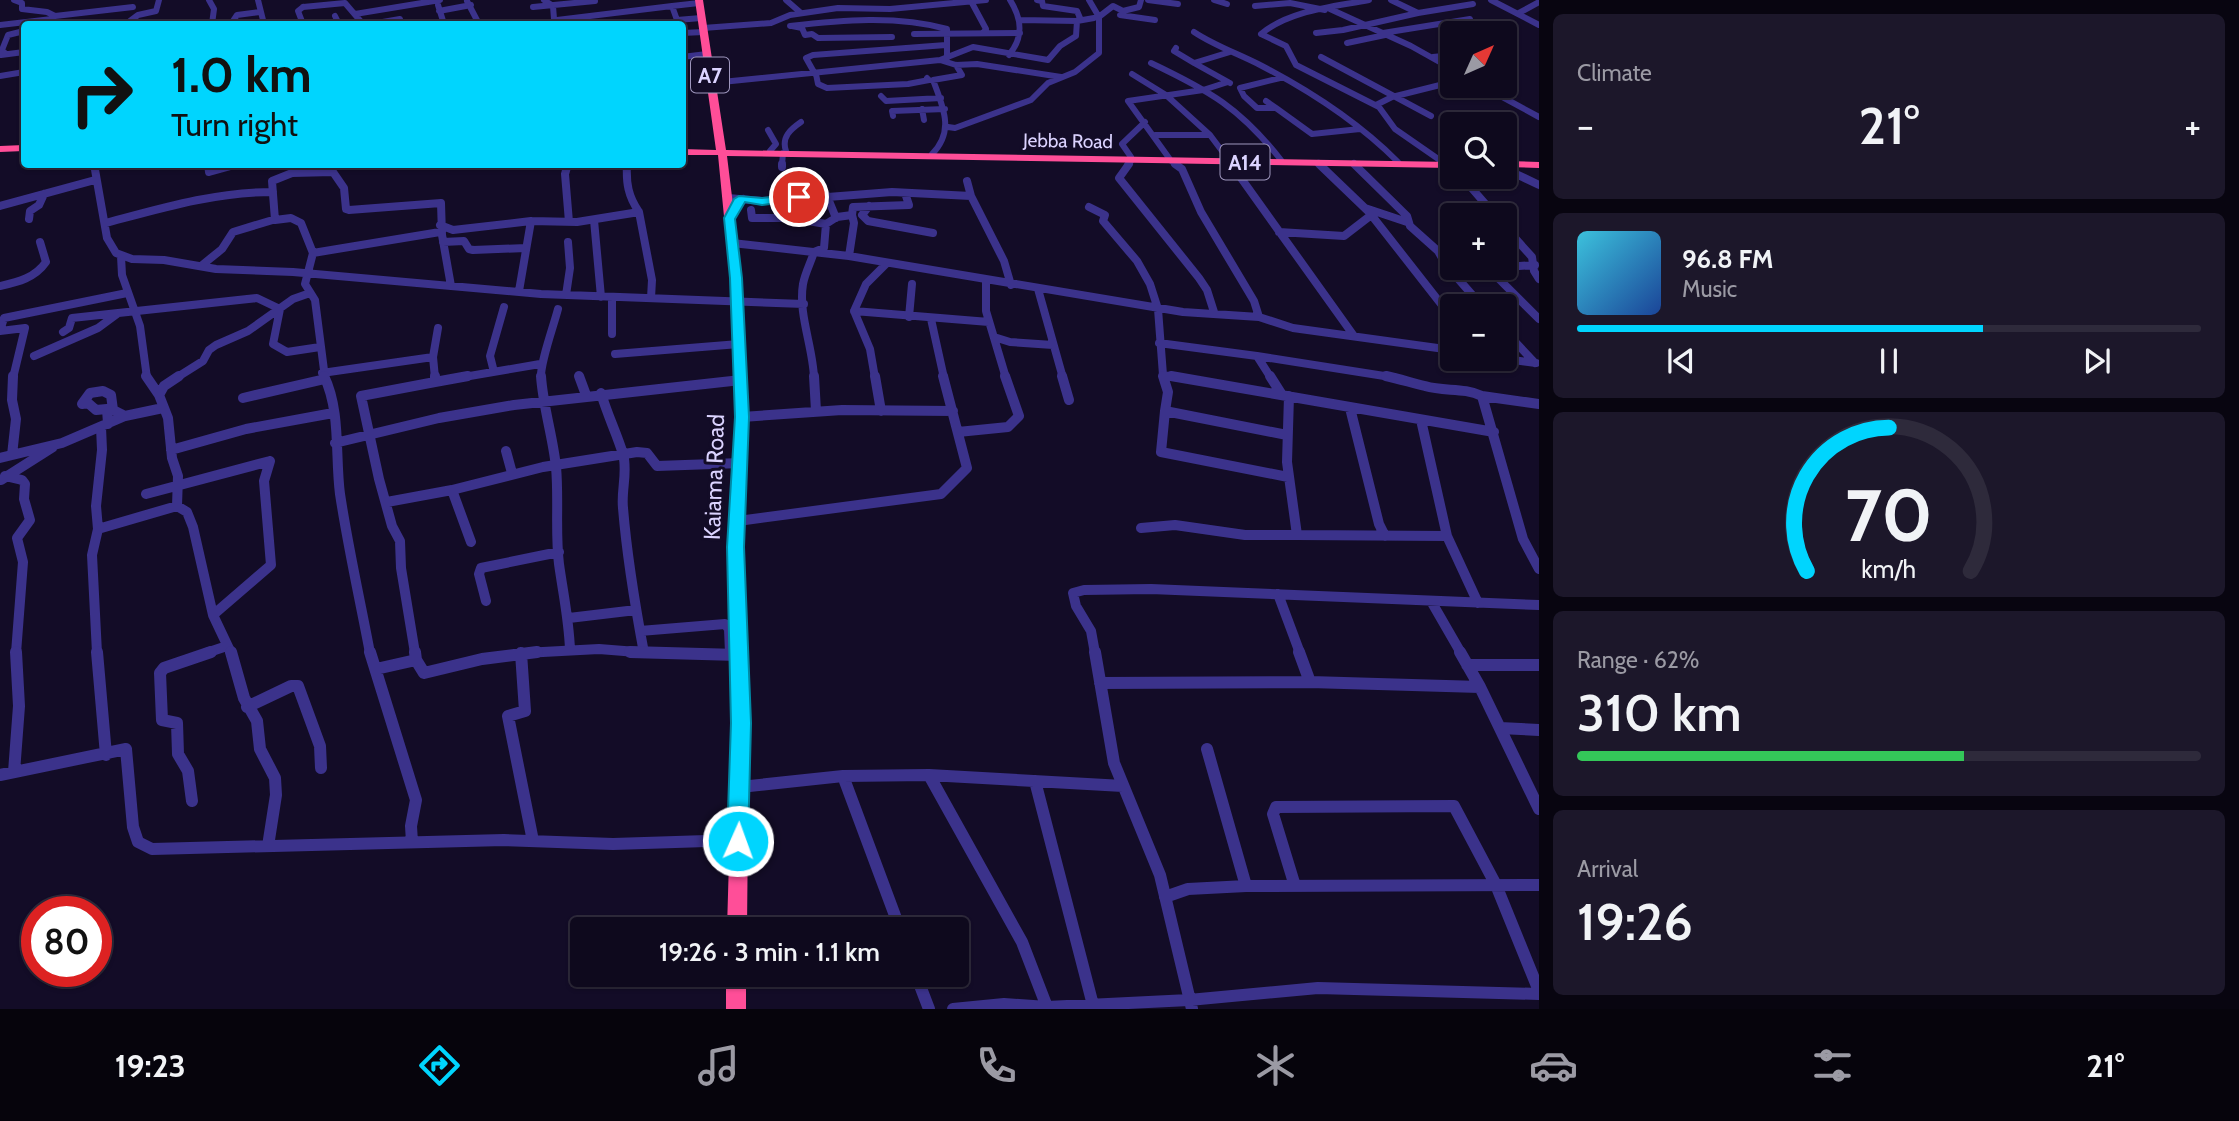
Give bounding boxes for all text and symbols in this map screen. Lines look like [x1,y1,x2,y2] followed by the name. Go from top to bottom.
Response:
[1440,21,1517,98] north arrow
[1440,21,1517,371] map controls
[171,45,311,104] text: 1.0 km
[56,49,147,140] icon: right
[691,57,729,92] road number: A7
[1577,59,1652,87] text: Climate
[1859,94,1919,157] text: 21°
[1577,102,1594,149] text: −
[2184,102,2201,149] text: +
[171,105,298,144] text: Turn right
[1440,112,1517,189] button: search
[1022,129,1113,153] street label: Jebba Road
[1220,144,1270,180] road number: A14
[769,167,829,227] pin
[780,178,818,216] icon: arrive
[1440,203,1517,280] button: +
[1682,243,1773,275] text: 96.8 FM
[1682,275,1737,303] text: Music
[1440,294,1517,371] button: −
[1662,342,1700,380] icon: previous
[1870,342,1908,380] icon: pause
[2078,342,2116,380] icon: next
[698,413,730,541] street label: Kaiama Road
[1845,471,1933,559] text: 70
[1862,553,1916,583] text: km/h
[1577,646,1700,674] text: Range · 62%
[1577,681,1742,744] text: 310 km
[701,804,775,878] position arrow
[1577,855,1638,883] text: Arrival
[1577,890,1693,953] text: 19:26
[21,896,112,987] speed limit sign: 80
[659,936,880,968] text: 19:26 · 3 min · 1.1 km
[415,1041,464,1090] icon: directions
[694,1041,743,1090] icon: music
[972,1041,1021,1090] icon: phone
[1251,1041,1300,1090] icon: climate
[1529,1041,1578,1090] icon: car
[1808,1041,1857,1090] icon: filters
[115,1046,186,1085] text: 19:23
[2086,1046,2124,1085] text: 21°

